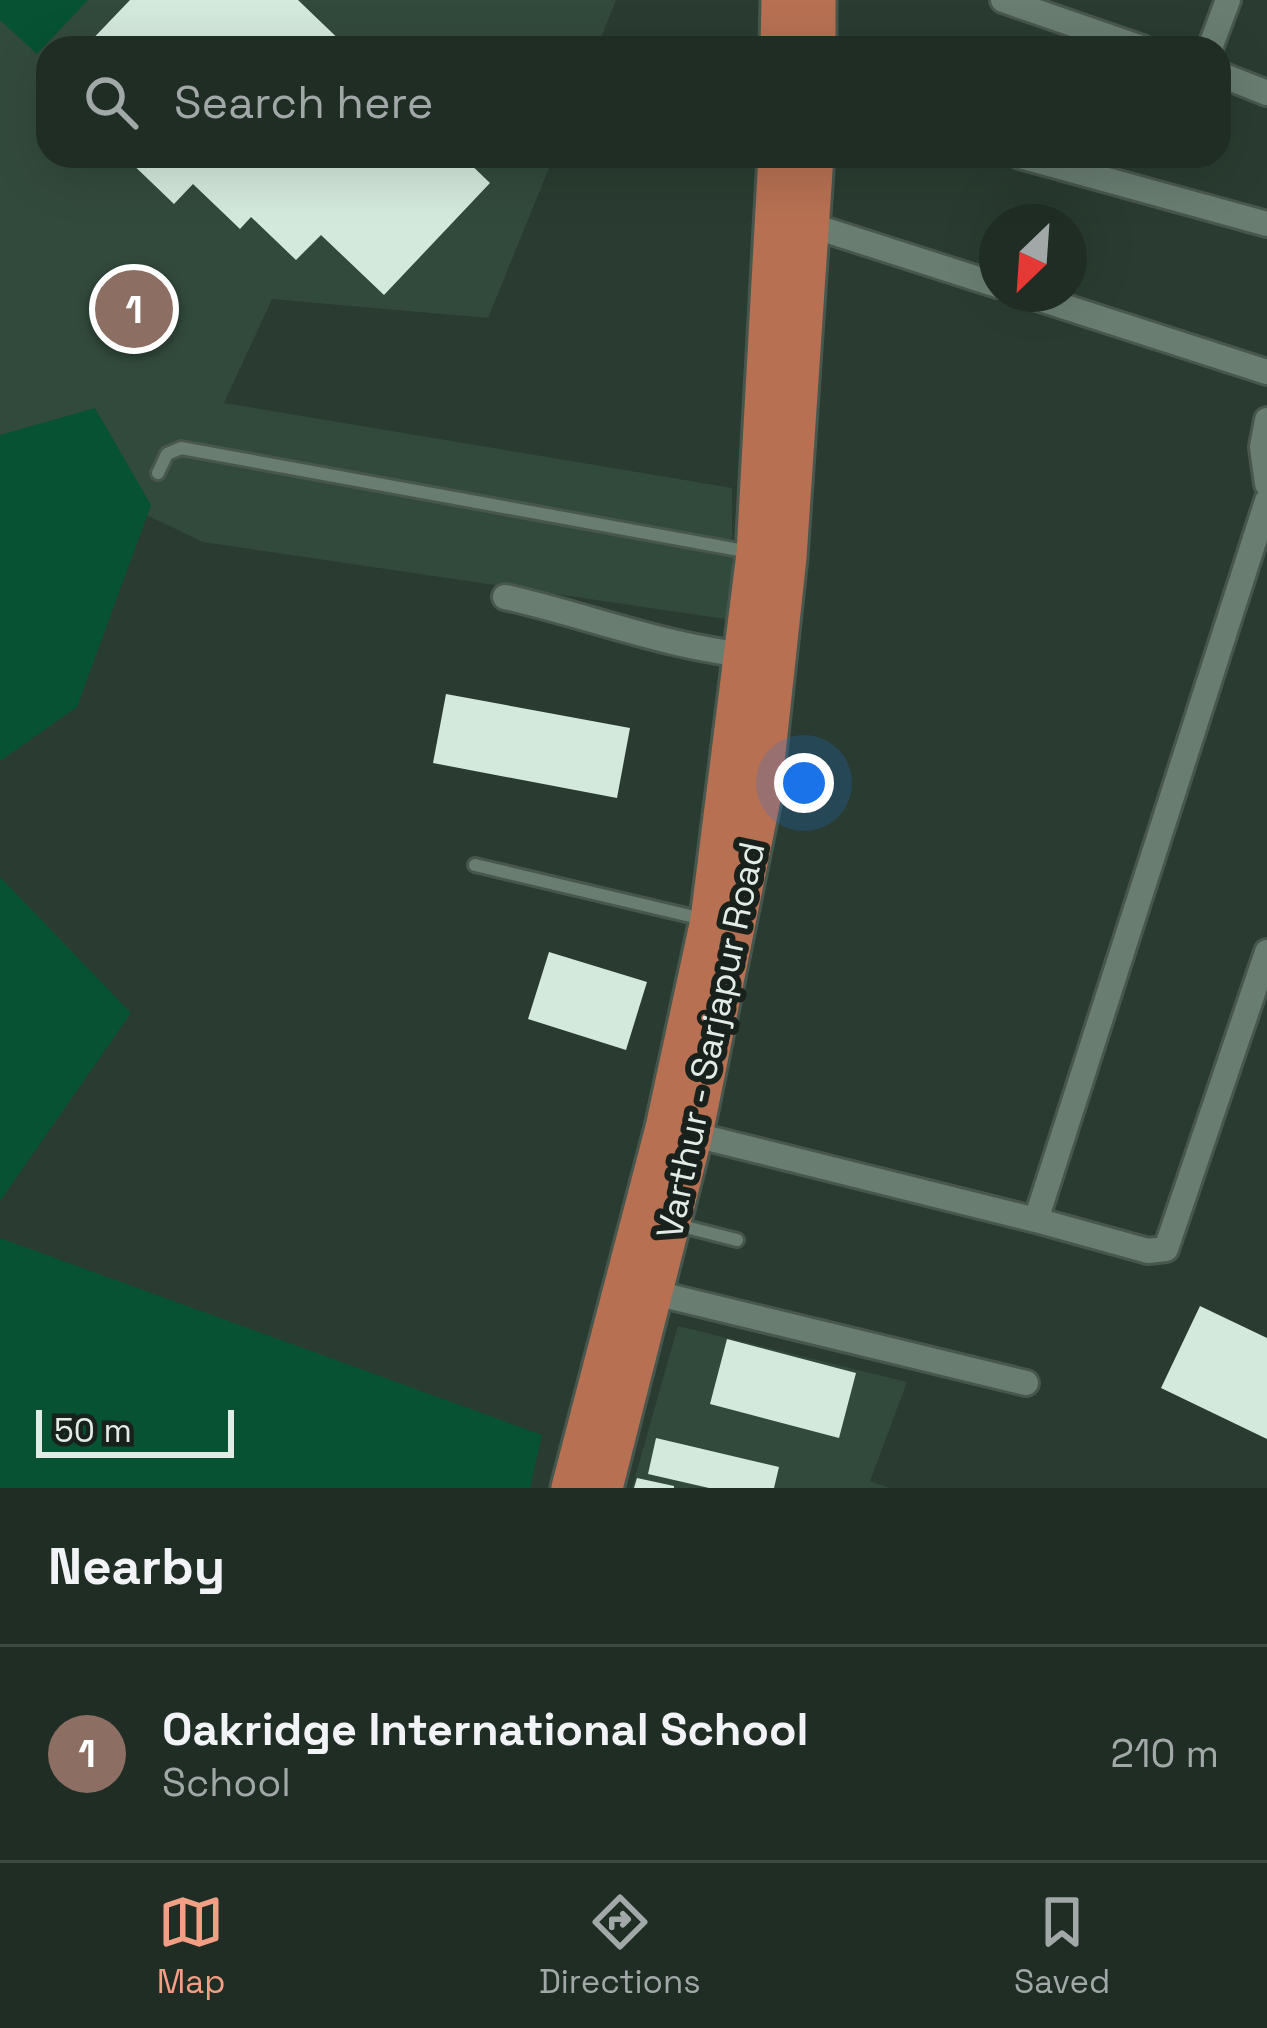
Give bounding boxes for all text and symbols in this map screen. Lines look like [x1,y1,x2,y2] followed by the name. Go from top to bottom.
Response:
[36,36,1231,168] search box
[78,69,144,135] icon: search
[174,74,433,131] text: Search here
[979,204,1087,312] north arrow
[95,264,173,354] pin: 1
[774,753,834,813] your location
[646,838,776,1243] street label: Varthur - Sarjapur Road
[36,1404,234,1457] scale bar
[54,1410,132,1452] text: 50 m
[48,1534,225,1599] text: Nearby
[162,1701,809,1758] text: Oakridge International School
[78,1729,96,1778] text: 1
[1111,1729,1219,1778] text: 210 m
[162,1758,291,1807] text: School
[157,1889,225,2003] tab: Map
[539,1889,701,2003] tab: Directions
[1014,1889,1110,2003] tab: Saved

